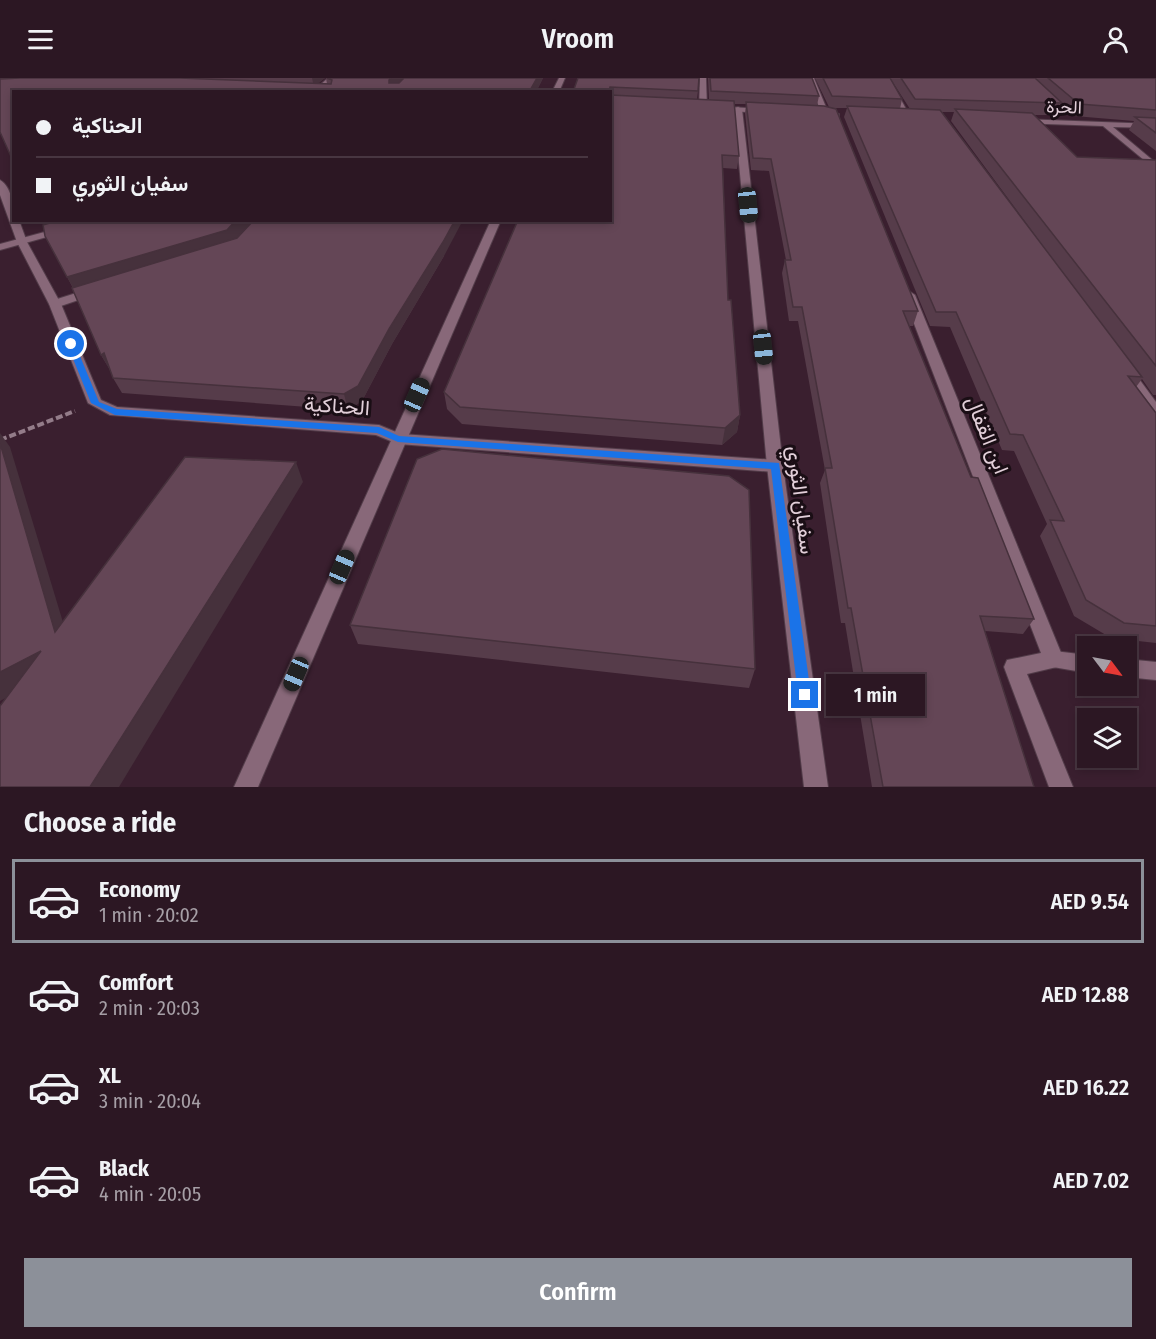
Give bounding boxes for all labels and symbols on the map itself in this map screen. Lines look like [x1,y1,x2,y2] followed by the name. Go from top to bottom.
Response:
[1046,95,1082,119] street label: الحرة
[737,186,759,224] car
[752,328,774,366] car
[57,330,84,357] route start
[401,375,433,415] car
[303,391,371,421] street label: الحناكية
[960,392,1014,478] street label: ابن القفال
[777,444,821,556] street label: سفيان الثوري
[327,547,357,587] car
[1077,636,1137,696] north arrow
[281,654,311,694] car
[826,674,925,716] callout: 1 min
[791,681,818,708] route end

